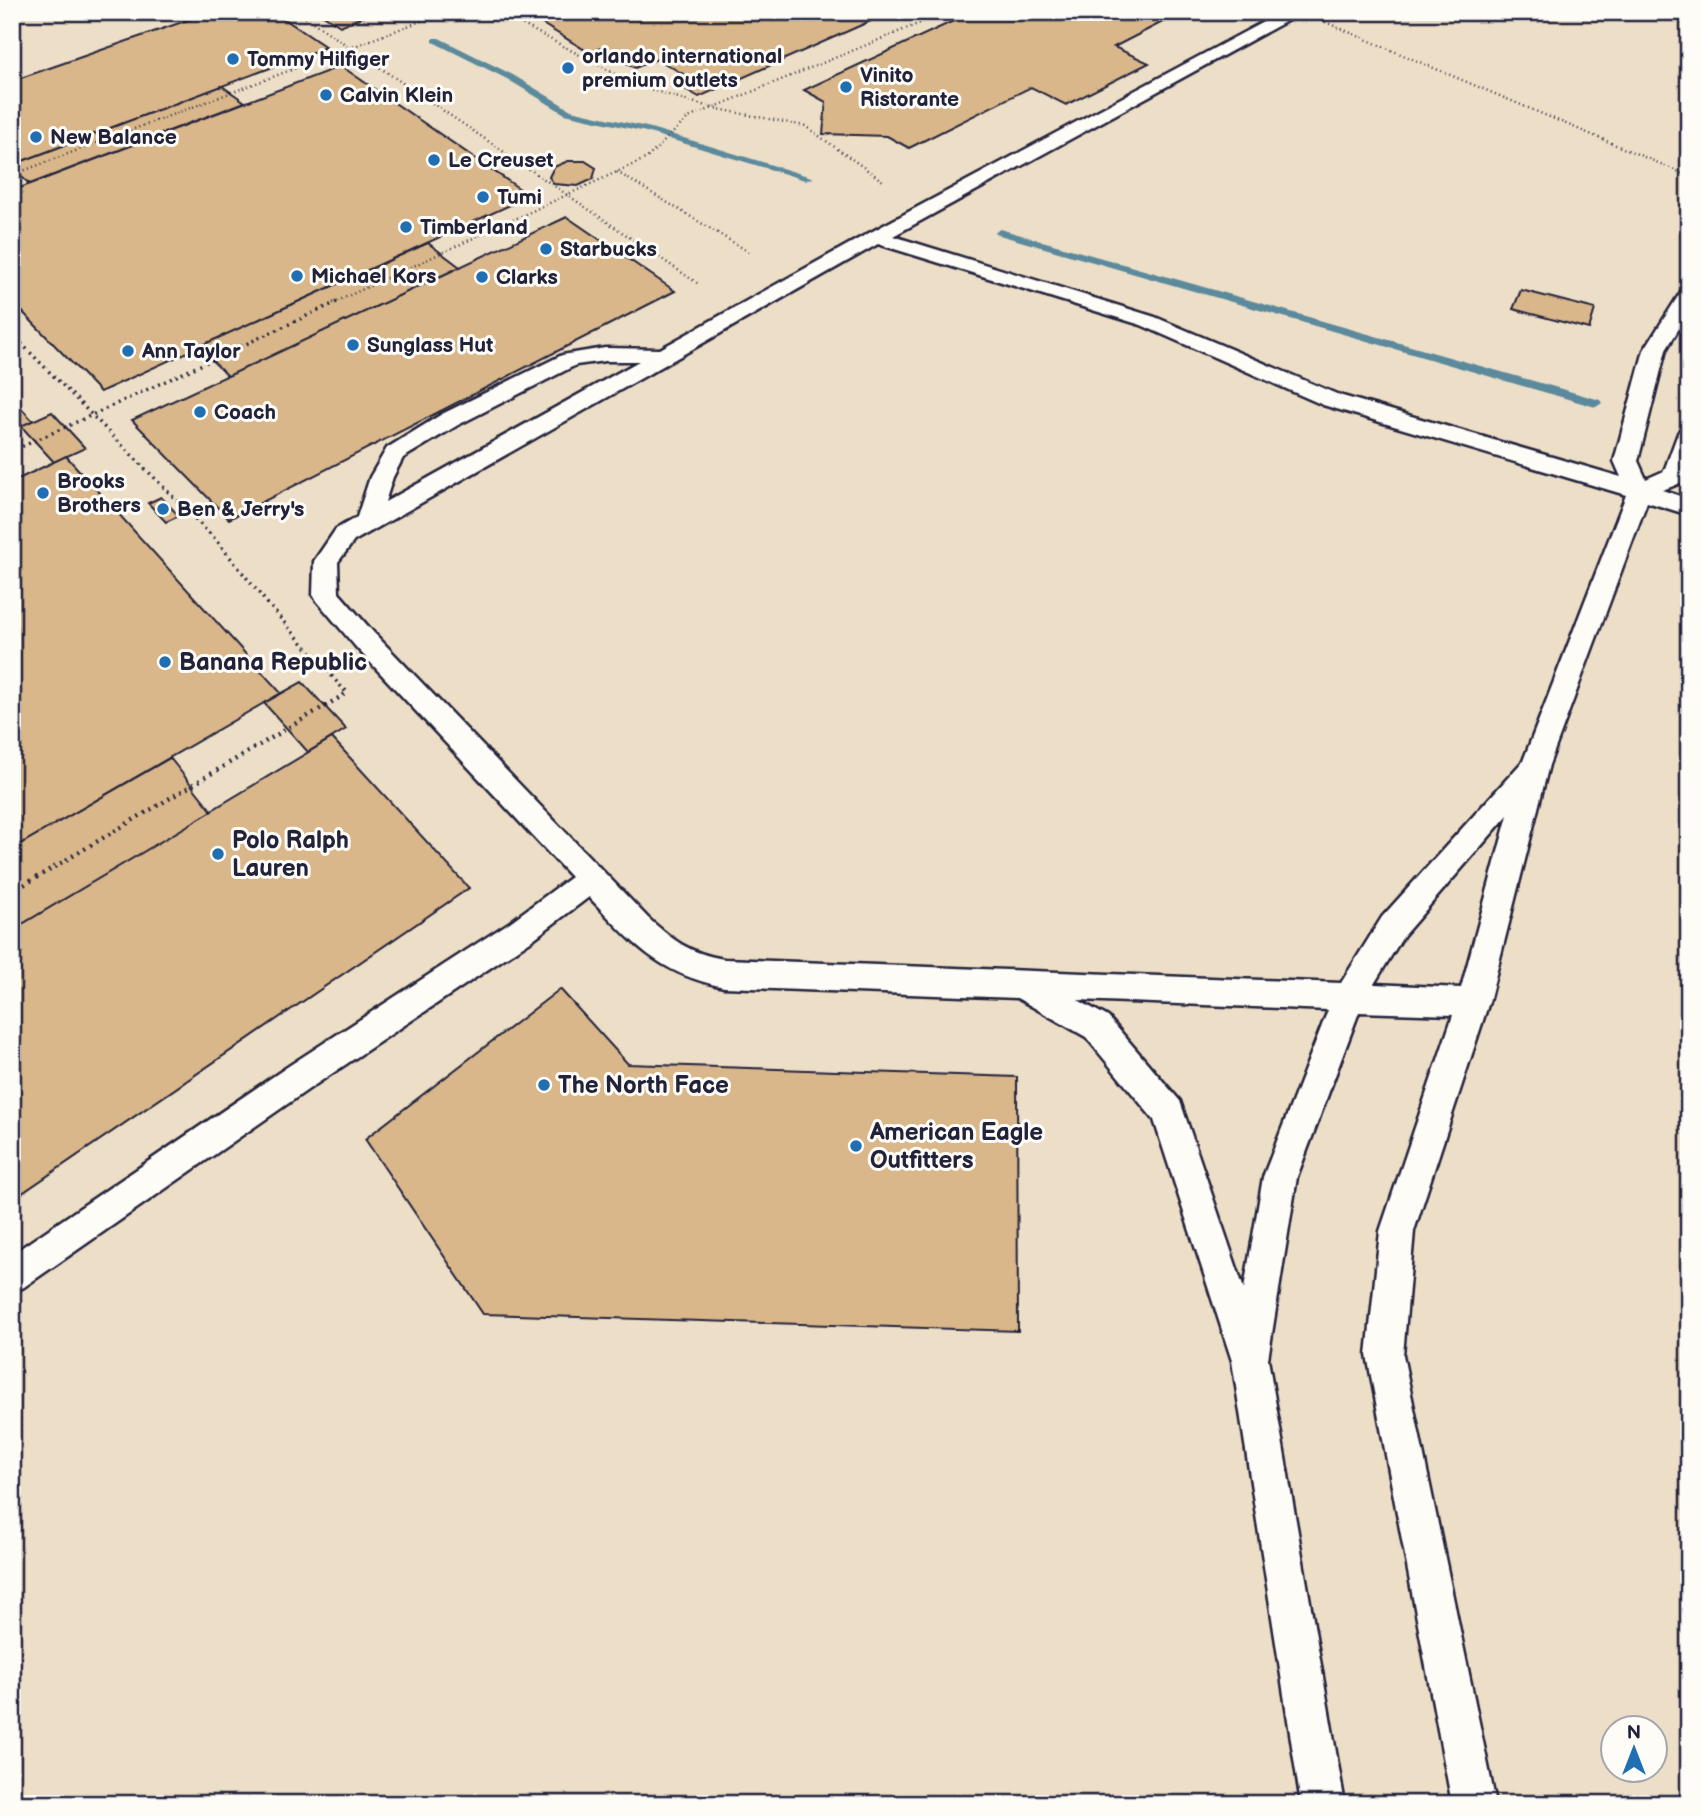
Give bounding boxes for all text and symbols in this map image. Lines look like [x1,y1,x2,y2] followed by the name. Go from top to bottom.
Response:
[582,44,782,93] place label: orlando international premium outlets
[247,47,390,72] place label: Tommy Hilfiger
[225,51,241,67] marker: Tommy Hilfiger
[560,60,576,76] marker: orlando international premium outlets
[860,63,959,112] place label: Vinito Ristorante
[838,79,854,95] marker: Vinito Ristorante
[340,83,453,108] place label: Calvin Klein
[318,87,334,103] marker: Calvin Klein
[50,125,177,150] place label: New Balance
[28,129,44,145] marker: New Balance
[448,148,554,173] place label: Le Creuset
[426,152,442,168] marker: Le Creuset
[497,185,542,210] place label: Tumi
[475,189,491,205] marker: Tumi
[420,215,528,240] place label: Timberland
[398,219,414,235] marker: Timberland
[560,237,657,262] place label: Starbucks
[538,241,554,257] marker: Starbucks
[311,264,436,289] place label: Michael Kors
[496,265,558,290] place label: Clarks
[289,268,305,284] marker: Michael Kors
[474,269,490,285] marker: Clarks
[367,333,493,358] place label: Sunglass Hut
[345,337,361,353] marker: Sunglass Hut
[141,339,241,364] place label: Ann Taylor
[120,343,136,359] marker: Ann Taylor
[214,400,276,425] place label: Coach
[192,404,208,420] marker: Coach
[57,469,141,518] place label: Brooks Brothers
[35,485,51,501] marker: Brooks Brothers
[177,497,304,522] place label: Ben & Jerry's
[155,501,171,517] marker: Ben & Jerry's
[179,648,367,677] place label: Banana Republic
[157,654,173,670] marker: Banana Republic
[232,826,349,883] place label: Polo Ralph Lauren
[210,846,226,862] marker: Polo Ralph Lauren
[558,1071,729,1100] place label: The North Face
[536,1077,552,1093] marker: The North Face
[869,1118,1043,1175] place label: American Eagle Outfitters
[848,1138,864,1154] marker: American Eagle Outfitters
[1600,1714,1670,1784] north arrow
[1627,1722,1641,1745] text: N

